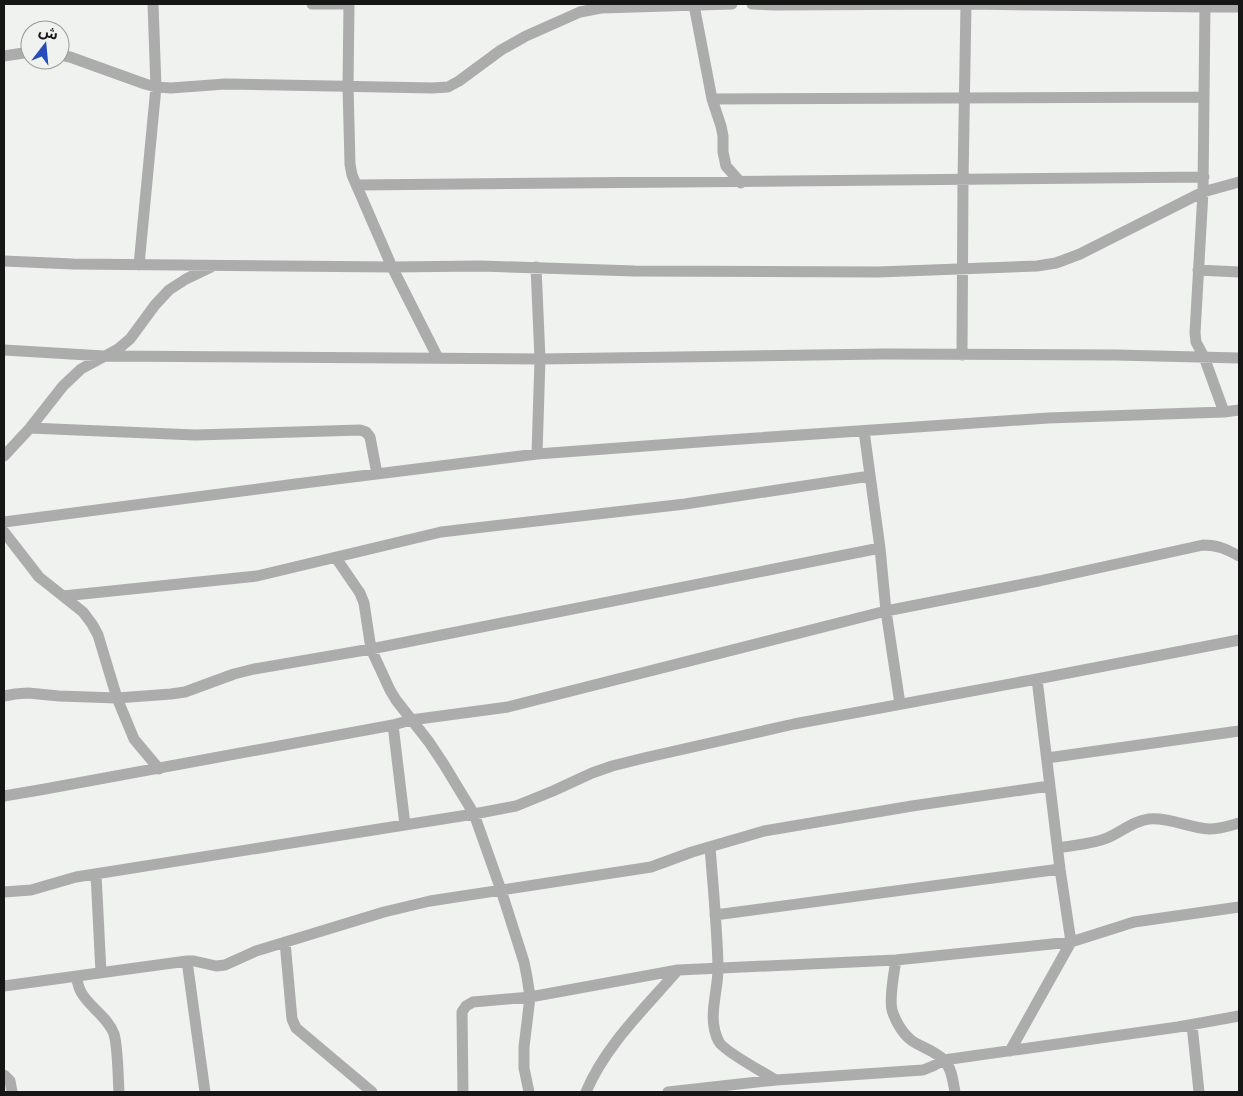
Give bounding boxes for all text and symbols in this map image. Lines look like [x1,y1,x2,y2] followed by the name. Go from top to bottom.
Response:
[20,20,70,70] north arrow
[37,20,61,45] text: ش

